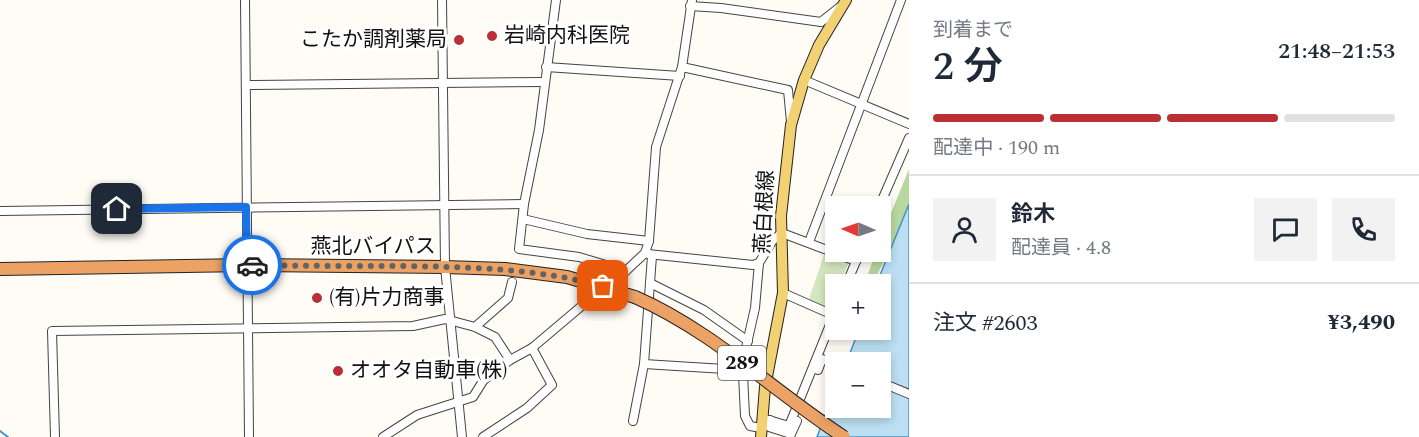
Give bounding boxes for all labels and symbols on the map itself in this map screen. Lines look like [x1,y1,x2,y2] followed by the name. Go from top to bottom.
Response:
[504,20,630,52] place label: 岩崎内科医院
[300,24,447,56] place label: こたか調剤薬局
[485,29,499,43] marker: 岩崎内科医院
[452,33,466,47] marker: こたか調剤薬局
[747,169,783,255] street label: 燕白根線
[91,183,142,234] pin
[825,196,891,262] north arrow
[310,231,436,263] street label: 燕北バイパス
[222,235,282,295] courier
[577,260,628,311] pin
[329,282,445,314] place label: (有)片力商事
[310,291,324,305] marker: (有)片力商事
[718,346,766,380] road number: 289
[350,355,508,387] place label: オオタ自動車(株)
[331,364,345,378] marker: オオタ自動車(株)

